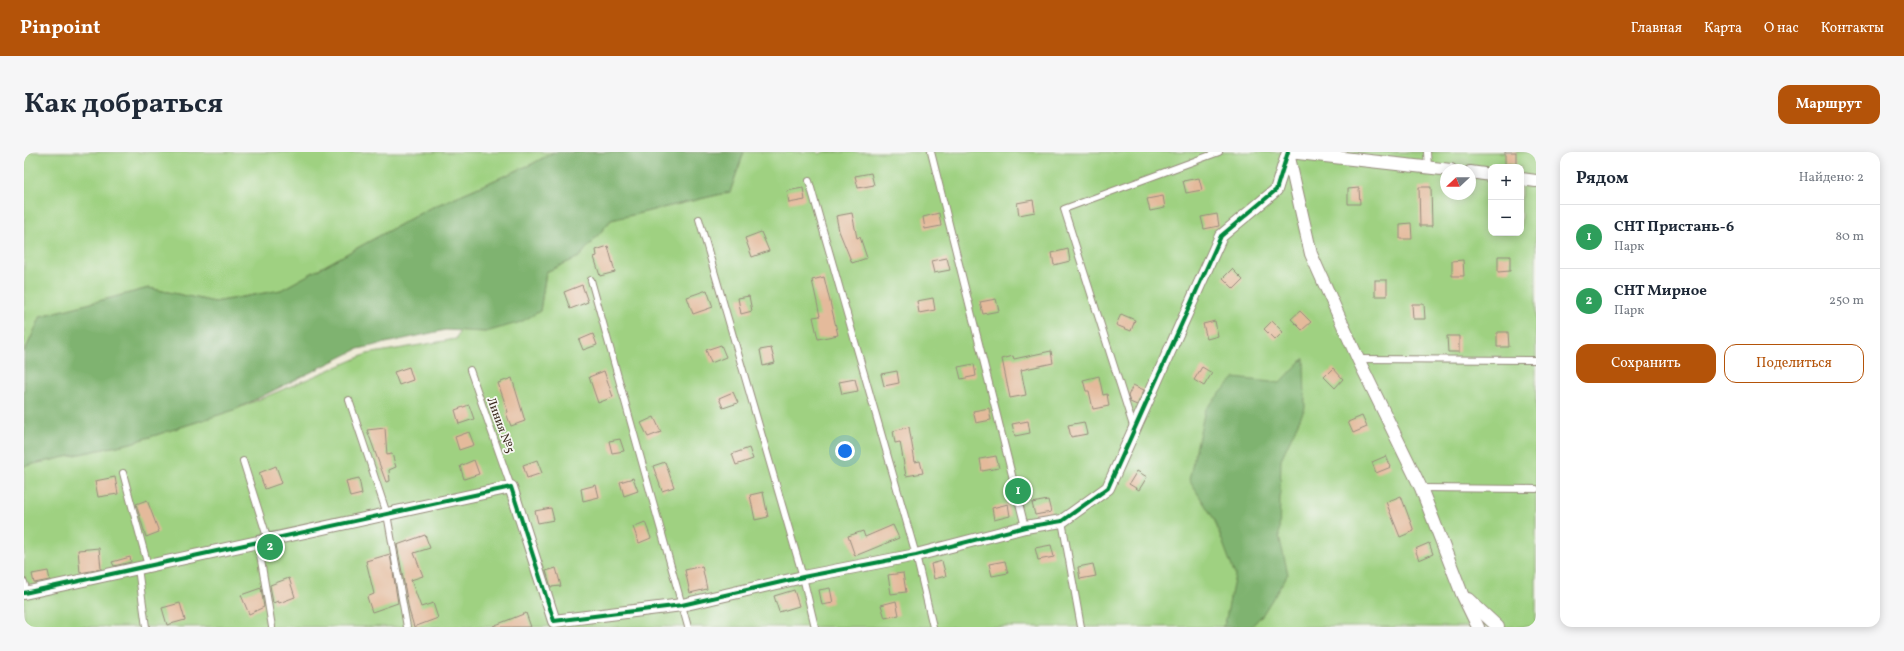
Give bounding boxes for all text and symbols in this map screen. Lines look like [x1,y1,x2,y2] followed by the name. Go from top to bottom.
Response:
[20,15,100,41] text: Pinpoint
[1631,19,1682,38] text: Главная
[1704,19,1742,38] text: Карта
[1764,19,1799,38] text: О нас
[1821,19,1884,38] text: Контакты
[24,85,223,124] text: Как добраться
[1778,85,1880,124] button: Маршрут
[1440,164,1476,200] north arrow
[1488,164,1524,236] map controls
[1488,164,1524,200] button: +
[1576,167,1629,190] text: Рядом
[1799,169,1864,187] text: Найдено: 2
[1488,200,1524,236] button: −
[1614,217,1734,238] text: СНТ Пристань-6
[1586,228,1592,246] text: 1
[1835,228,1864,246] text: 80 m
[1614,238,1644,256] text: Парк
[1614,281,1707,302] text: СНТ Мирное
[1586,292,1592,310] text: 2
[1829,292,1864,310] text: 250 m
[1614,302,1644,320] text: Парк
[1576,344,1716,383] button: Сохранить
[1724,344,1864,383] button: Поделиться
[483,395,518,456] street label: Линия №5
[835,441,855,461] your location
[1005,476,1031,506] pin: 1
[257,532,283,562] pin: 2

